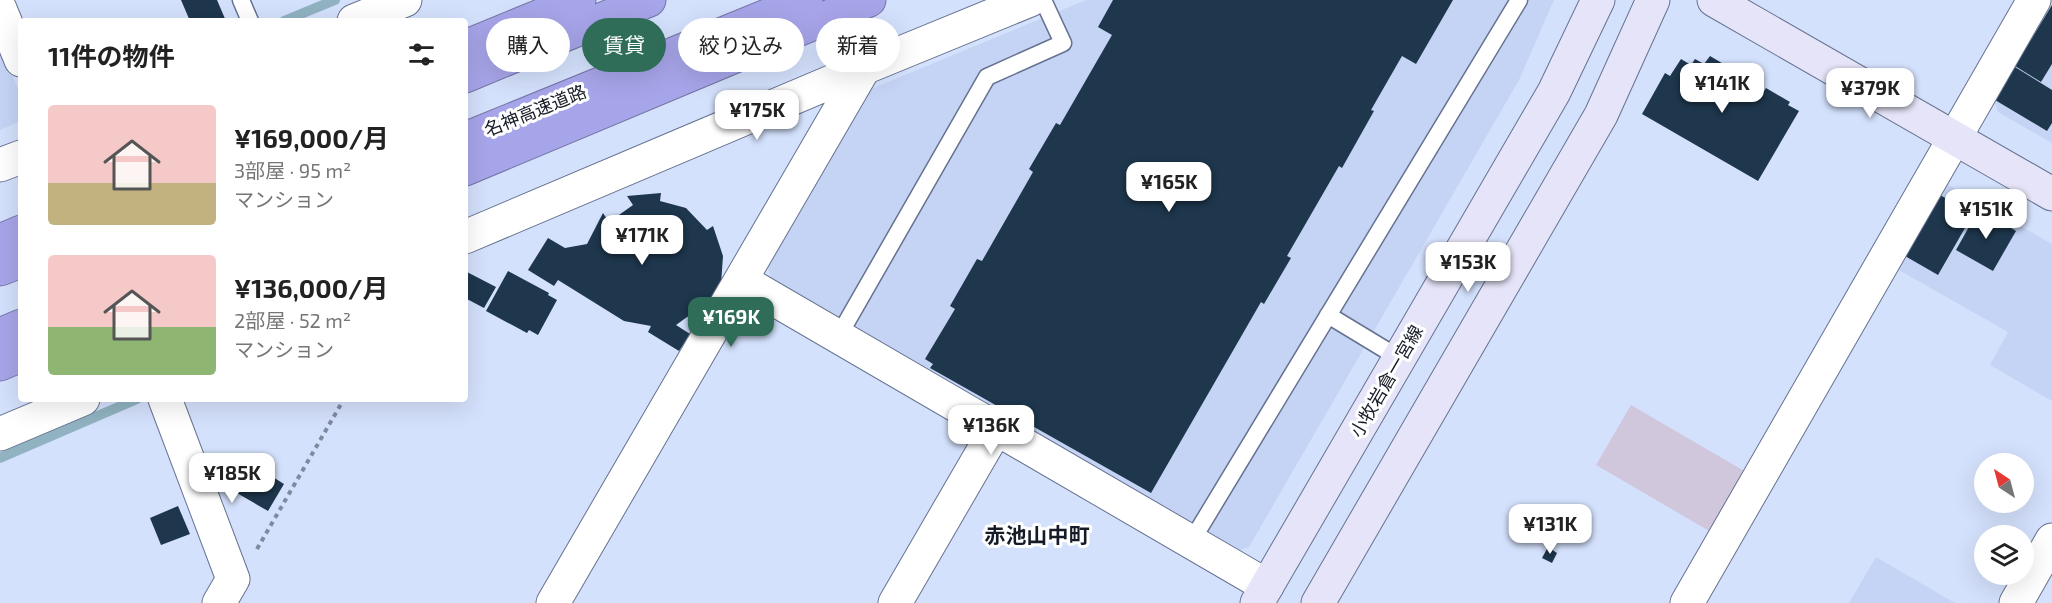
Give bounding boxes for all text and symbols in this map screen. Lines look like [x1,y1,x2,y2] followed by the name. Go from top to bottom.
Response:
[486,18,570,72] chip: 購入
[582,18,666,72] chip: 賃貸
[678,18,804,72] chip: 絞り込み
[816,18,900,72] chip: 新着
[405,38,438,71] icon: filters
[48,40,174,71] text: 11件の物件
[1680,63,1764,114] pin: ¥141K
[1828,68,1912,119] pin: ¥379K
[1694,70,1750,94] text: ¥141K
[1840,75,1900,99] text: ¥379K
[481,80,589,140] street label: 名神高速道路
[715,90,799,141] pin: ¥175K
[729,97,785,121] text: ¥175K
[234,122,389,153] text: ¥169,000/月
[96,129,168,201] icon: home
[234,158,351,182] text: 3部屋 · 95 m²
[1127,162,1211,213] pin: ¥165K
[1140,169,1198,193] text: ¥165K
[234,187,334,211] text: マンション
[1944,189,2028,240] pin: ¥151K
[1959,196,2013,220] text: ¥151K
[600,215,684,266] pin: ¥171K
[615,222,669,246] text: ¥171K
[1426,242,1510,293] pin: ¥153K
[1440,249,1496,273] text: ¥153K
[234,272,388,303] text: ¥136,000/月
[96,279,168,351] icon: home
[689,297,773,348] pin: ¥169K
[702,304,760,328] text: ¥169K
[234,308,351,332] text: 2部屋 · 52 m²
[1345,321,1427,441] street label: 小牧岩倉一宮線
[234,337,334,361] text: マンション
[949,405,1033,456] pin: ¥136K
[962,412,1020,436] text: ¥136K
[190,453,274,504] pin: ¥185K
[1974,453,2034,513] north arrow
[1974,453,2034,585] map controls
[203,460,261,484] text: ¥185K
[1508,504,1592,555] pin: ¥131K
[1523,511,1577,535] text: ¥131K
[985,522,1090,547] district label: 赤池山中町
[1974,525,2034,585] button: layers

